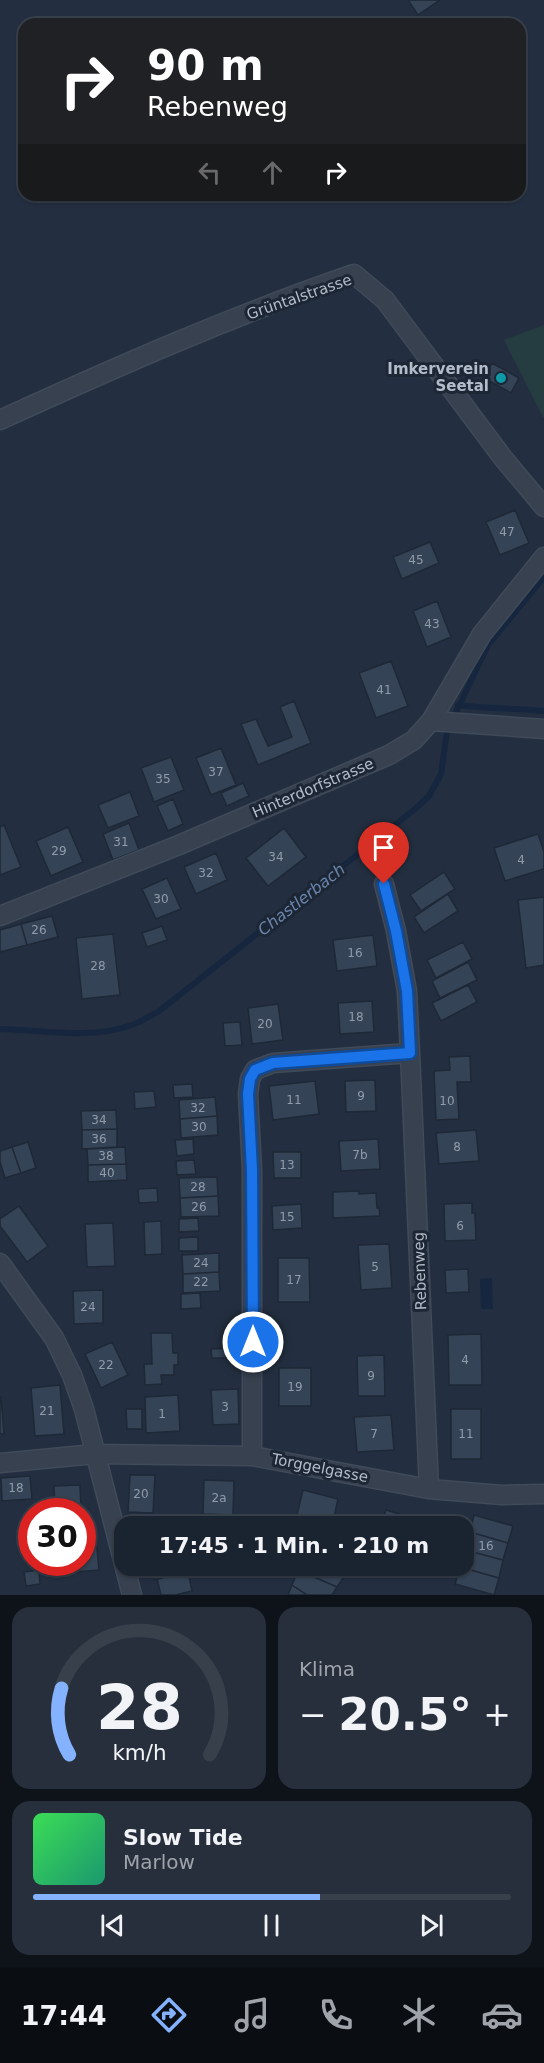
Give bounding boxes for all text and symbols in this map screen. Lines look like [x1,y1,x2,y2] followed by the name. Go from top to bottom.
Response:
[147,41,264,90] text: 90 m
[48,42,126,120] icon: right
[147,91,288,122] text: Rebenweg
[193,156,226,189] icon: left
[256,156,289,189] icon: ahead
[319,156,352,189] icon: right
[244,271,354,323] street label: Grüntalstrasse
[387,360,489,395] place label: Imkerverein Seetal
[494,371,508,385] marker: Imkerverein Seetal
[499,525,515,539] house number: 47
[408,553,424,567] house number: 45
[424,617,440,631] house number: 43
[376,683,392,697] house number: 41
[250,754,376,822] street label: Hinterdorfstrasse
[208,765,224,779] house number: 37
[155,772,171,786] house number: 35
[358,822,409,884] pin
[367,831,400,864] icon: arrive
[113,835,129,849] house number: 31
[51,844,67,858] house number: 29
[268,850,284,864] house number: 34
[517,853,525,867] house number: 4
[254,859,349,939] water label: Chastlerbach
[198,866,214,880] house number: 32
[153,892,169,906] house number: 30
[31,923,47,937] house number: 26
[347,946,363,960] house number: 16
[90,959,106,973] house number: 28
[348,1010,364,1024] house number: 18
[257,1017,273,1031] house number: 20
[357,1089,365,1103] house number: 9
[286,1093,302,1107] house number: 11
[439,1094,455,1108] house number: 10
[190,1101,206,1115] house number: 32
[91,1113,107,1127] house number: 34
[191,1120,207,1134] house number: 30
[91,1132,107,1146] house number: 36
[453,1140,461,1154] house number: 8
[352,1148,368,1162] house number: 7b
[98,1149,114,1163] house number: 38
[279,1158,295,1172] house number: 13
[99,1166,115,1180] house number: 40
[190,1180,206,1194] house number: 28
[191,1200,207,1214] house number: 26
[279,1210,295,1224] house number: 15
[456,1219,464,1233] house number: 6
[410,1232,430,1310] street label: Rebenweg
[193,1256,209,1270] house number: 24
[371,1260,379,1274] house number: 5
[286,1273,302,1287] house number: 17
[193,1275,209,1289] house number: 22
[80,1300,96,1314] house number: 24
[221,1310,285,1374] position arrow
[461,1353,469,1367] house number: 4
[98,1358,114,1372] house number: 22
[367,1369,375,1383] house number: 9
[287,1380,303,1394] house number: 19
[221,1400,229,1414] house number: 3
[39,1404,55,1418] house number: 21
[158,1407,166,1421] house number: 1
[370,1427,378,1441] house number: 7
[458,1427,474,1441] house number: 11
[269,1450,370,1486] street label: Torggelgasse
[8,1481,24,1495] house number: 18
[133,1487,149,1501] house number: 20
[212,1491,227,1505] house number: 2a
[18,1498,96,1576] speed limit sign: 30
[159,1533,429,1558] text: 17:45 · 1 Min. · 210 m
[478,1539,494,1553] house number: 16
[299,1657,355,1681] text: Klima
[96,1671,182,1744] text: 28
[338,1688,472,1741] text: 20.5°
[299,1695,327,1734] text: −
[483,1695,511,1734] text: +
[112,1740,166,1765] text: km/h
[123,1825,243,1850] text: Slow Tide
[123,1850,195,1874] text: Marlow
[96,1909,129,1942] icon: previous
[255,1909,288,1942] icon: pause
[415,1909,448,1942] icon: next
[148,1994,190,2036] icon: directions
[231,1994,273,2036] icon: music
[315,1994,357,2036] icon: phone
[398,1994,440,2036] icon: climate
[481,1994,523,2036] icon: car
[21,2000,107,2031] text: 17:44

